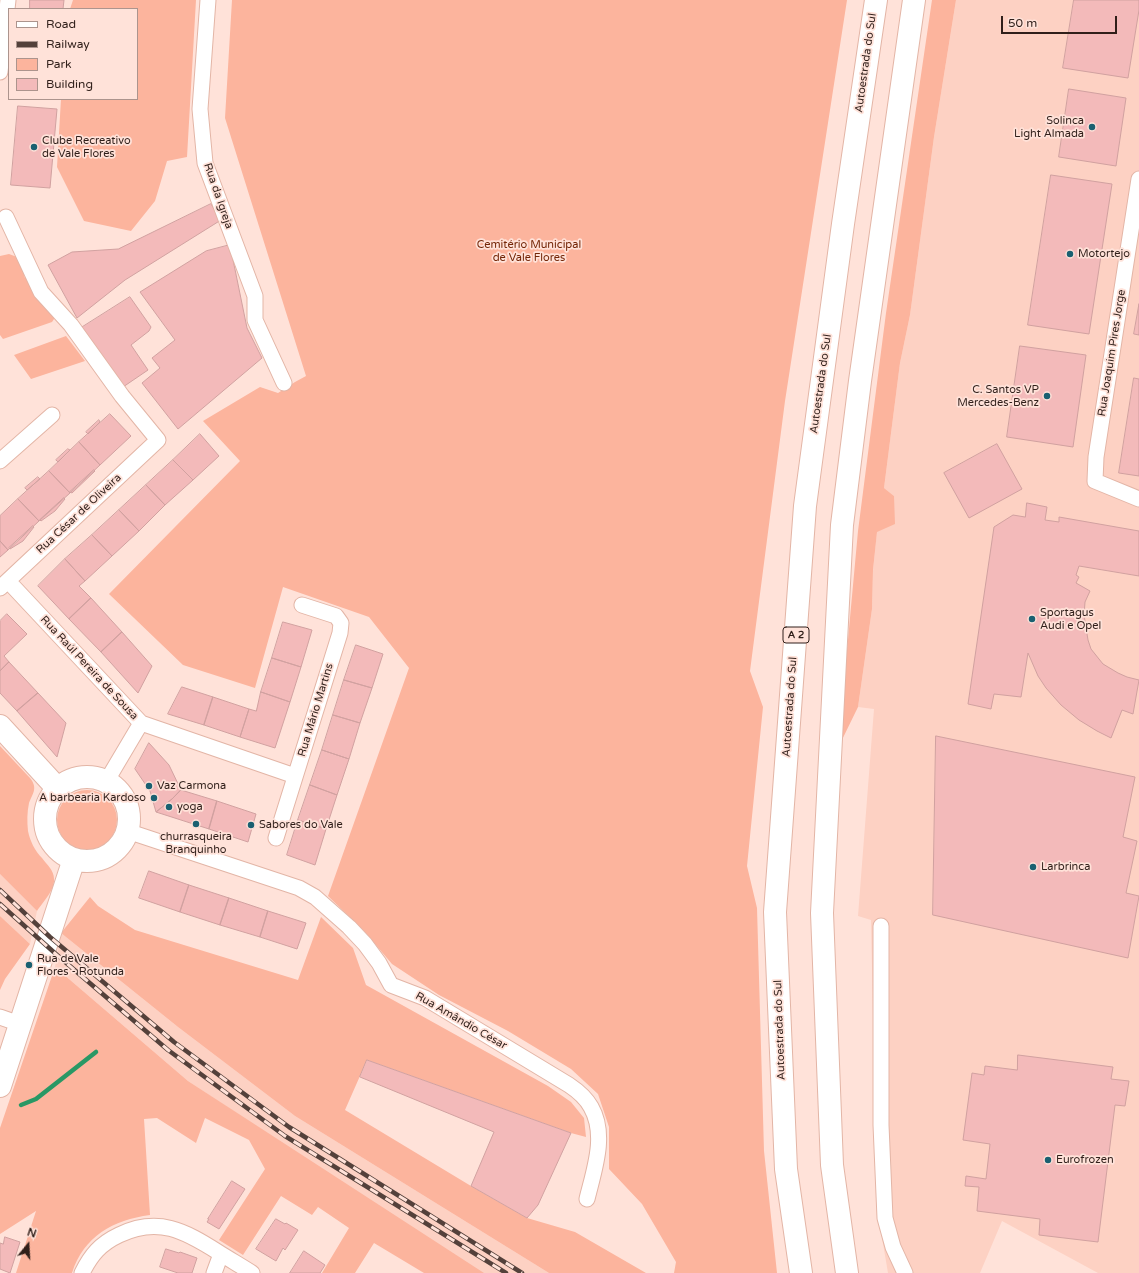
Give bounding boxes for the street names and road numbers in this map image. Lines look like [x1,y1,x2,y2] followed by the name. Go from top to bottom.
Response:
[852,12,880,114] street label: Autoestrada do Sul
[201,161,235,231] street label: Rua da Igreja
[1095,289,1129,417] street label: Rua Joaquim Pires Jorge
[807,333,835,435] street label: Autoestrada do Sul
[34,471,124,557] street label: Rua César de Oliveira
[37,613,141,723] street label: Rua Raúl Pereira de Sousa
[783,627,809,643] road number: A 2
[780,657,800,757] street label: Autoestrada do Sul
[296,662,336,758] street label: Rua Mário Martins
[772,980,788,1080] street label: Autoestrada do Sul
[413,989,509,1053] street label: Rua Amândio César

